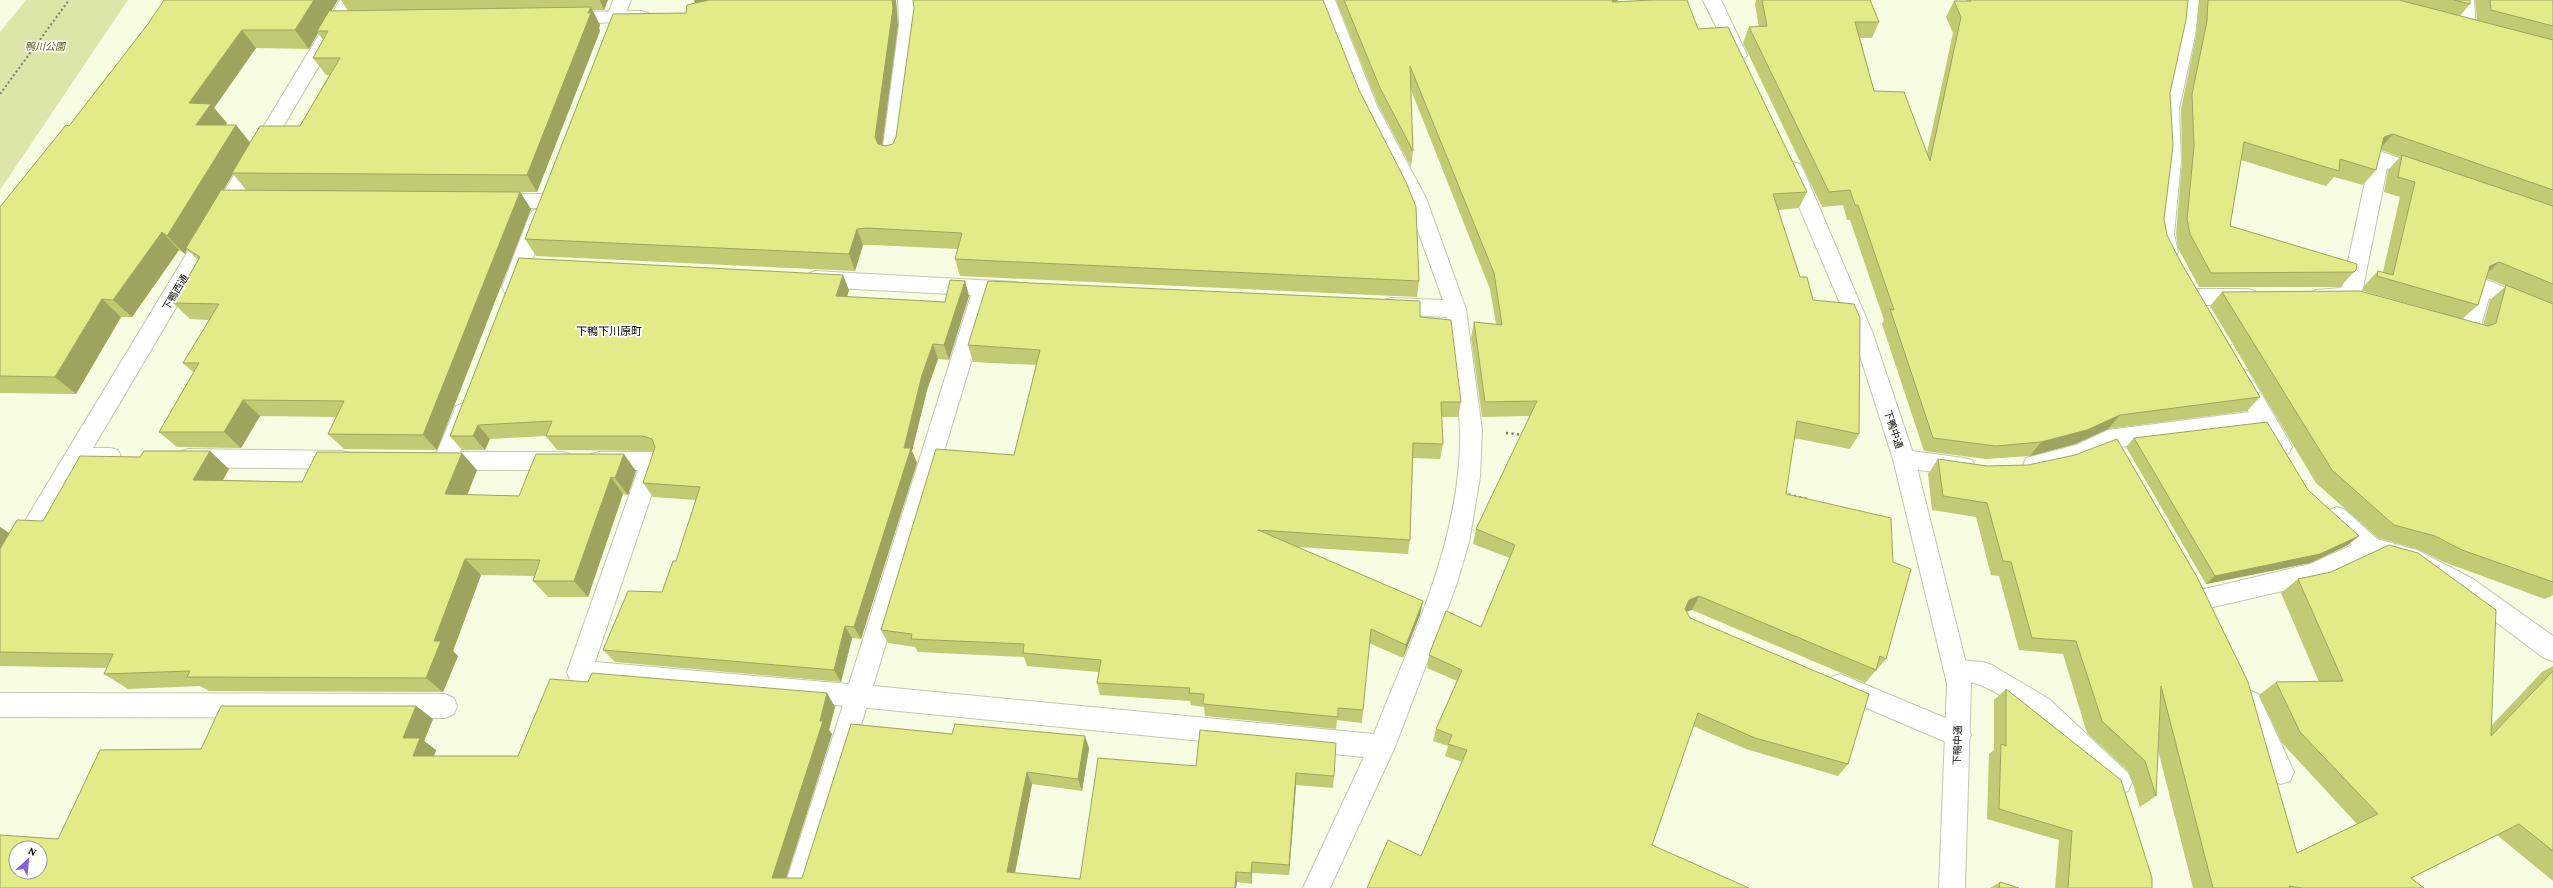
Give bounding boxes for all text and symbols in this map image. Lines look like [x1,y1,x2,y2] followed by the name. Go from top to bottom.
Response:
[25,41,67,52] park label: 鴨川公園
[160,272,190,312] street label: 下鴨西通
[576,325,642,337] district label: 下鴨下川原町
[1882,408,1905,450] street label: 下鴨中通
[1951,725,1964,765] street label: 下鴨中通
[8,840,48,880] north arrow
[26,844,39,858] text: N

